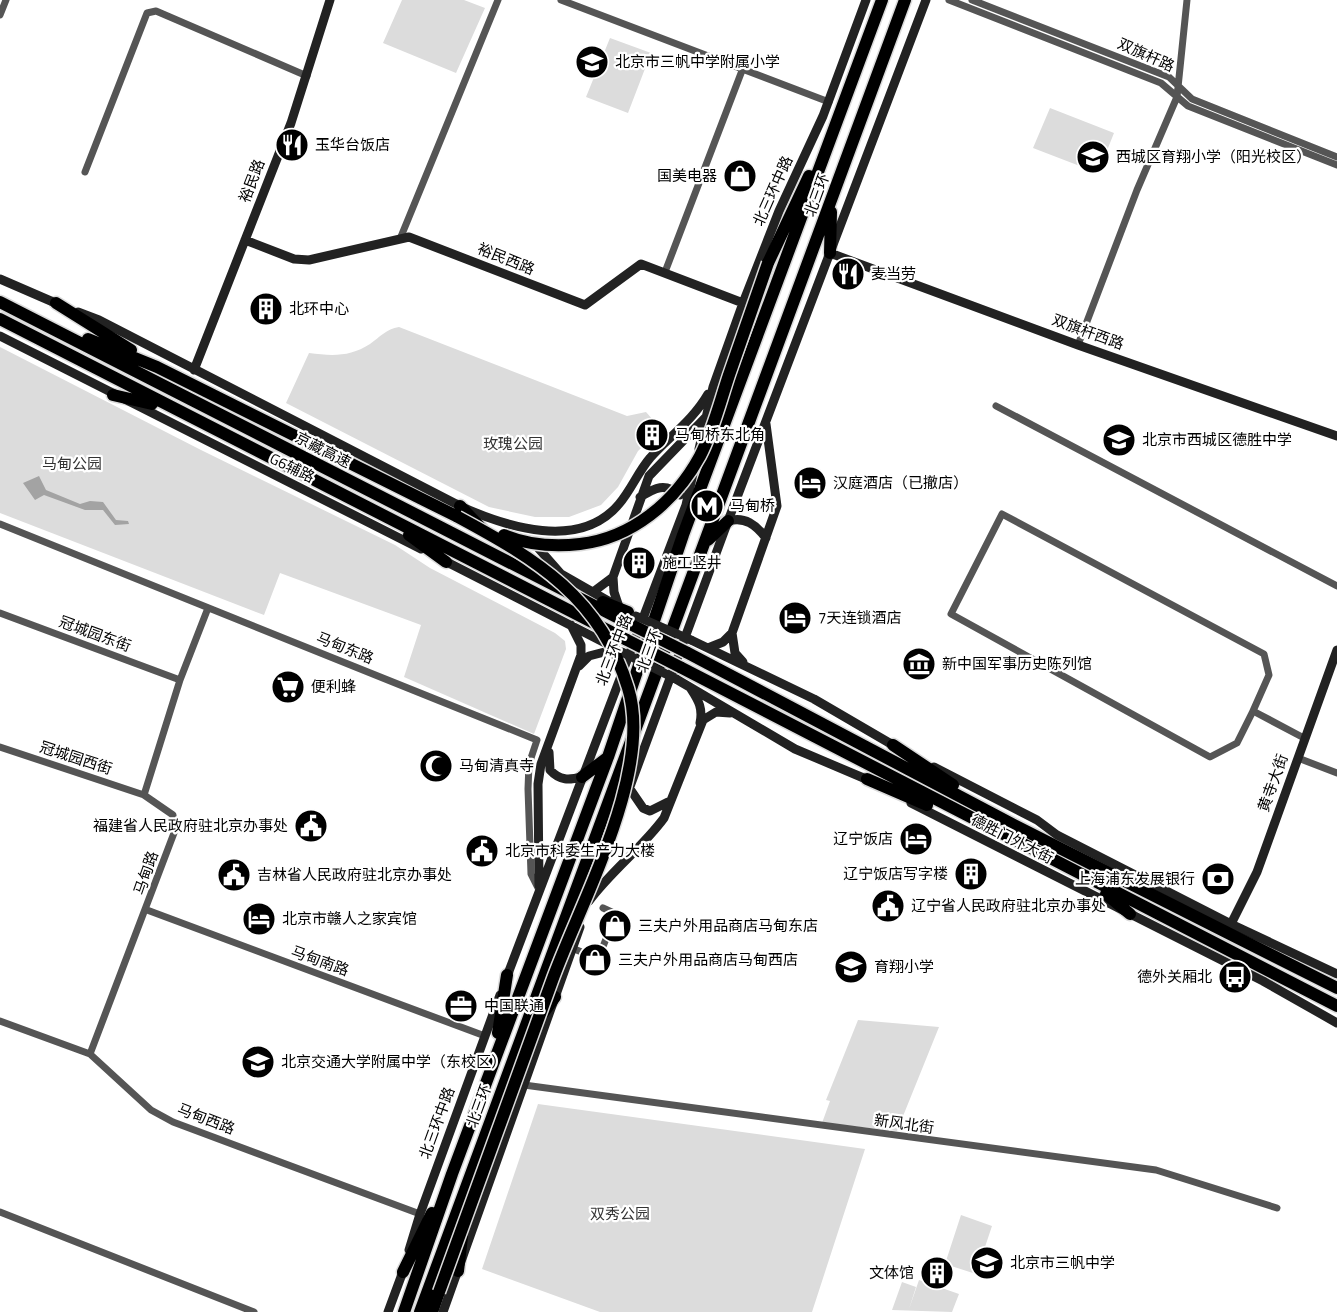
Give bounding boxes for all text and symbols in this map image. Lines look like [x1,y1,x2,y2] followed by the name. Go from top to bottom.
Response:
[1114,32,1178,77] street label: 双旗杆路
[574,44,610,80] school or university icon: 北京市三帆中学附属小学
[615,50,780,73] place label: 北京市三帆中学附属小学
[274,127,310,163] restaurant icon: 玉华台饭店
[315,133,390,156] place label: 玉华台饭店
[1075,139,1111,175] school or university icon: 西城区育翔小学（阳光校区）
[1116,145,1311,168] place label: 西城区育翔小学（阳光校区）
[747,152,798,230] street label: 北三环中路
[233,156,270,206] street label: 裕民路
[722,158,758,194] shop icon: 国美电器
[657,164,717,187] place label: 国美电器
[798,170,835,220] street label: 北三环
[474,237,538,280] street label: 裕民西路
[830,256,866,292] restaurant icon: 麦当劳
[871,262,916,285] place label: 麦当劳
[248,291,284,327] building icon: 北环中心
[289,297,349,320] place label: 北环中心
[1049,308,1127,355] street label: 双旗杆西路
[634,417,670,453] building icon: 马甸桥东北角
[1101,422,1137,458] school or university icon: 北京市西城区德胜中学
[675,423,765,446] place label: 马甸桥东北角
[291,426,355,473] street label: 京藏高速
[1142,428,1292,451] place label: 北京市西城区德胜中学
[483,432,543,455] park label: 玫瑰公园
[266,447,319,488] street label: G6辅路
[42,452,102,475] park label: 马甸公园
[792,465,828,501] hotel icon: 汉庭酒店（已撤店）
[833,471,968,494] place label: 汉庭酒店（已撤店）
[689,488,725,524] metro station icon: 马甸桥
[730,494,775,517] place label: 马甸桥
[621,545,657,581] building icon: 施工竖井
[662,551,722,574] place label: 施工竖井
[777,600,813,636] hotel icon: 7天连锁酒店
[818,606,901,629] place label: 7天连锁酒店
[56,610,134,657] street label: 冠城园东街
[589,611,638,689] street label: 北三环中路
[313,626,377,669] street label: 马甸东路
[630,626,667,676] street label: 北三环
[901,646,937,682] museum icon: 新中国军事历史陈列馆
[942,652,1092,675] place label: 新中国军事历史陈列馆
[270,669,306,705] supermarket icon: 便利蜂
[311,675,356,698] place label: 便利蜂
[37,735,115,780] street label: 冠城园西街
[418,748,454,784] mosque icon: 马甸清真寺
[1251,751,1294,815] street label: 黄寺大街
[459,754,534,777] place label: 马甸清真寺
[293,808,329,844] public building icon: 福建省人民政府驻北京办事处
[967,808,1058,869] street label: 德胜门外大街
[93,814,288,837] place label: 福建省人民政府驻北京办事处
[898,821,934,857] hotel icon: 辽宁饭店
[833,827,893,850] place label: 辽宁饭店
[464,833,500,869] public building icon: 北京市科委生产力大楼
[505,839,655,862] place label: 北京市科委生产力大楼
[127,848,164,898] street label: 马甸路
[953,856,989,892] building icon: 辽宁饭店写字楼
[216,857,252,893] public building icon: 吉林省人民政府驻北京办事处
[1200,861,1236,897] bank icon: 上海浦东发展银行
[843,862,948,885] place label: 辽宁饭店写字楼
[257,863,452,886] place label: 吉林省人民政府驻北京办事处
[1075,867,1195,890] place label: 上海浦东发展银行
[870,888,906,924] public building icon: 辽宁省人民政府驻北京办事处
[911,894,1106,917] place label: 辽宁省人民政府驻北京办事处
[241,901,277,937] hotel icon: 北京市赣人之家宾馆
[282,907,417,930] place label: 北京市赣人之家宾馆
[597,908,633,944] shop icon: 三夫户外用品商店马甸东店
[638,914,818,937] place label: 三夫户外用品商店马甸东店
[288,939,352,982] street label: 马甸南路
[577,942,613,978] shop icon: 三夫户外用品商店马甸西店
[618,948,798,971] place label: 三夫户外用品商店马甸西店
[833,949,869,985] school or university icon: 育翔小学
[874,955,934,978] place label: 育翔小学
[1217,959,1253,995] bus stop icon: 德外关厢北
[1137,965,1212,988] place label: 德外关厢北
[443,988,479,1024] office icon: 中国联通
[484,994,544,1017] place label: 中国联通
[240,1044,276,1080] school or university icon: 北京交通大学附属中学（东校区）
[281,1050,506,1073] place label: 北京交通大学附属中学（东校区）
[460,1081,497,1131] street label: 北三环
[413,1084,460,1162] street label: 北三环中路
[174,1097,238,1140] street label: 马甸西路
[873,1108,935,1139] street label: 新风北街
[590,1202,650,1225] park label: 双秀公园
[969,1245,1005,1281] school or university icon: 北京市三帆中学
[1010,1251,1115,1274] place label: 北京市三帆中学
[919,1255,955,1291] building icon: 文体馆
[869,1261,914,1284] place label: 文体馆

